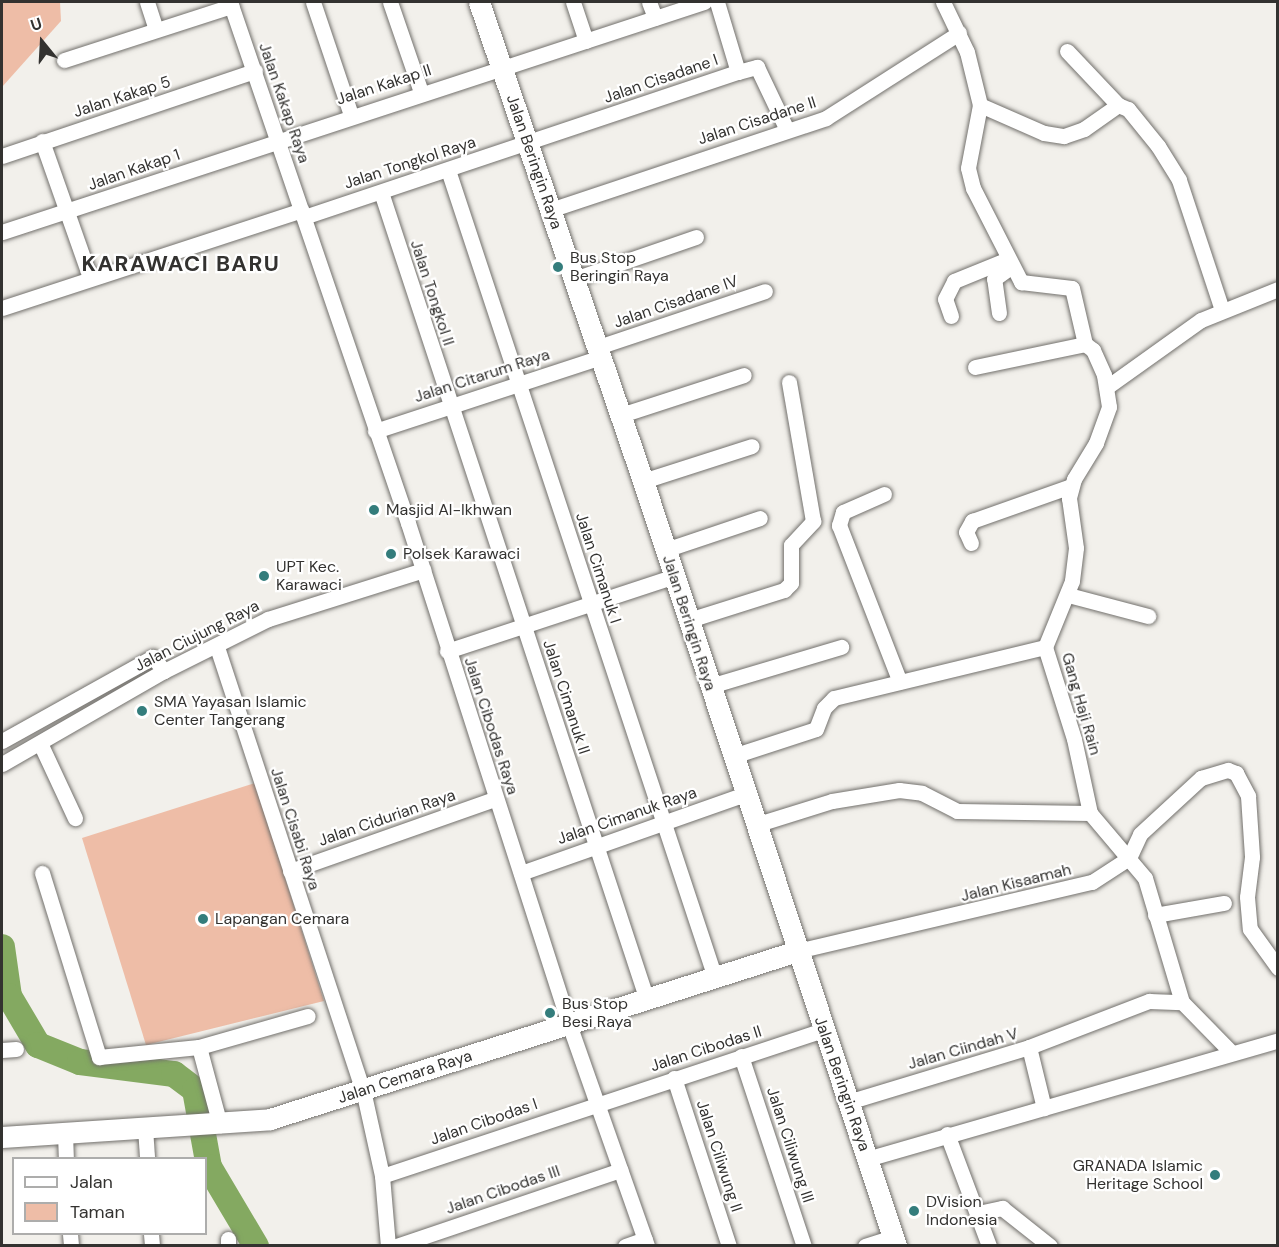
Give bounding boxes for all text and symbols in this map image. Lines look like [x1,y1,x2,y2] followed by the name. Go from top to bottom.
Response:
[12,12,72,72] north arrow
[28,13,45,36] text: U
[254,40,314,166] street label: Jalan Kakap Raya
[601,50,721,108] street label: Jalan Cisadane I
[334,61,434,109] street label: Jalan Kakap II
[71,72,173,122] street label: Jalan Kakap 5
[502,92,566,232] street label: Jalan Beringin Raya
[695,93,819,149] street label: Jalan Cisadane II
[342,133,478,193] street label: Jalan Tongkol Raya
[85,145,183,195] street label: Jalan Kakap 1
[406,238,458,348] street label: Jalan Tongkol II
[570,248,669,286] place label: Bus Stop Beringin Raya
[82,251,280,277] district label: KARAWACI BARU
[551,260,565,274] marker: Bus Stop Beringin Raya
[611,272,741,332] street label: Jalan Cisadane IV
[412,345,552,407] street label: Jalan Citarum Raya
[386,500,512,520] place label: Masjid Al-Ikhwan
[367,503,381,517] marker: Masjid Al-Ikhwan
[571,510,625,626] street label: Jalan Cimanuk I
[403,544,520,564] place label: Polsek Karawaci
[384,547,398,561] marker: Polsek Karawaci
[658,553,720,693] street label: Jalan Beringin Raya
[276,557,342,595] place label: UPT Kec. Karawaci
[257,569,271,583] marker: UPT Kec. Karawaci
[132,596,262,676] street label: Jalan Ciujung Raya
[539,638,593,756] street label: Jalan Cimanuk II
[1057,651,1105,757] street label: Gang Haji Rain
[460,655,522,797] street label: Jalan Cibodas Raya
[154,692,307,730] place label: SMA Yayasan Islamic Center Tangerang
[135,704,149,718] marker: SMA Yayasan Islamic Center Tangerang
[266,765,324,893] street label: Jalan Cisabi Raya
[555,783,699,849] street label: Jalan Cimanuk Raya
[316,786,458,850] street label: Jalan Cidurian Raya
[959,860,1073,906] street label: Jalan Kisaamah
[215,909,349,929] place label: Lapangan Cemara
[196,912,210,926] marker: Lapangan Cemara
[562,994,632,1032] place label: Bus Stop Besi Raya
[543,1006,557,1020] marker: Bus Stop Besi Raya
[810,1014,874,1154] street label: Jalan Beringin Raya
[648,1022,764,1076] street label: Jalan Cibodas II
[906,1024,1020,1074] street label: Jalan Ciindah V
[336,1046,474,1108] street label: Jalan Cemara Raya
[762,1085,818,1205] street label: Jalan Ciliwung III
[428,1095,540,1149] street label: Jalan Cibodas I
[692,1098,746,1214] street label: Jalan Ciliwung II
[1073,1156,1203,1194] place label: GRANADA Islamic Heritage School
[12,1157,207,1235] legend
[443,1161,563,1219] street label: Jalan Cibodas III
[1208,1168,1222,1182] marker: GRANADA Islamic Heritage School
[70,1170,113,1194] text: Jalan
[926,1192,997,1230] place label: DVision Indonesia
[70,1200,125,1224] text: Taman
[907,1204,921,1218] marker: DVision Indonesia

